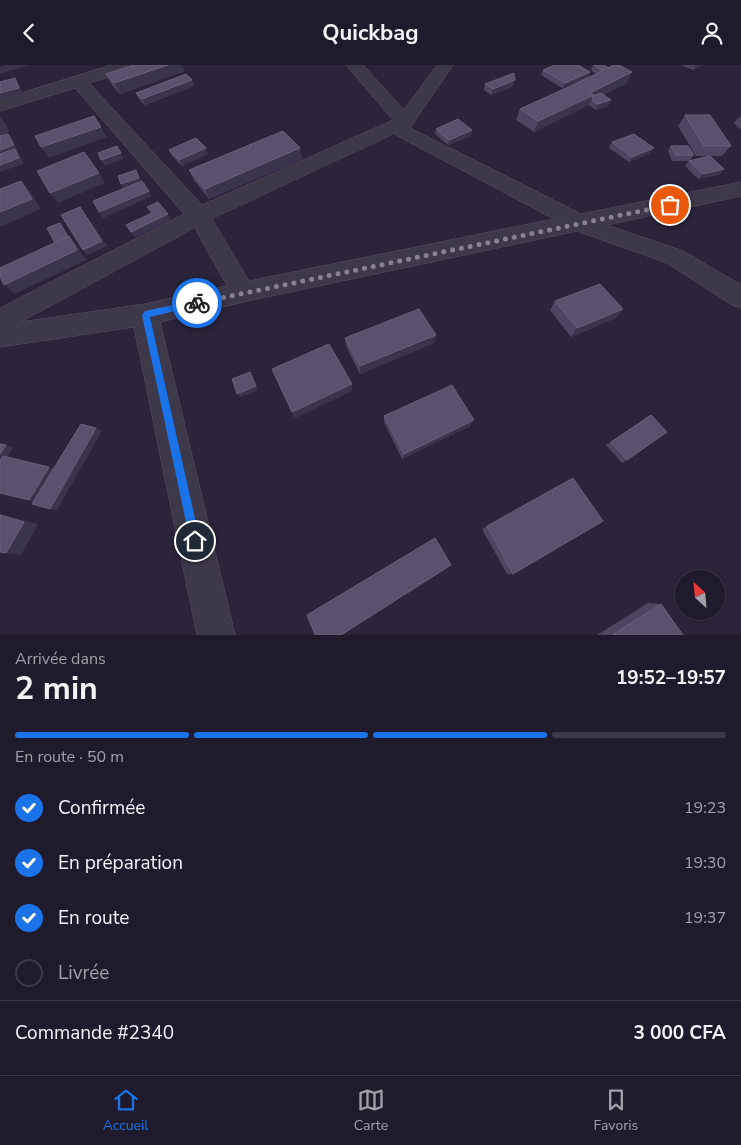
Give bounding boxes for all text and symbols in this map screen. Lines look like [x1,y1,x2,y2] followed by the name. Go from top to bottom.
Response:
[322,18,419,48] text: Quickbag
[15,19,43,47] icon: back
[698,19,726,47] icon: person
[649,184,691,226] pin
[656,191,684,219] icon: bag
[172,278,222,328] courier
[183,289,211,317] icon: bike
[174,520,216,562] pin
[181,527,209,555] icon: home
[675,570,725,620] north arrow
[675,570,725,620] map controls
[15,648,106,670] text: Arrivée dans
[616,665,726,691] text: 19:52–19:57
[15,667,98,710] text: 2 min
[15,746,124,768] text: En route · 50 m
[15,794,43,822] icon: check
[58,795,145,821] text: Confirmée
[684,797,726,819] text: 19:23
[15,849,43,877] icon: check
[58,850,183,876] text: En préparation
[684,852,726,874] text: 19:30
[15,904,43,932] icon: check
[58,905,129,931] text: En route
[684,907,726,929] text: 19:37
[58,960,109,986] text: Livrée
[15,1020,174,1046] text: Commande #2340
[633,1020,726,1046] text: 3 000 CFA
[103,1086,148,1135] tab: Accueil
[354,1086,388,1135] tab: Carte
[594,1086,638,1135] tab: Favoris

